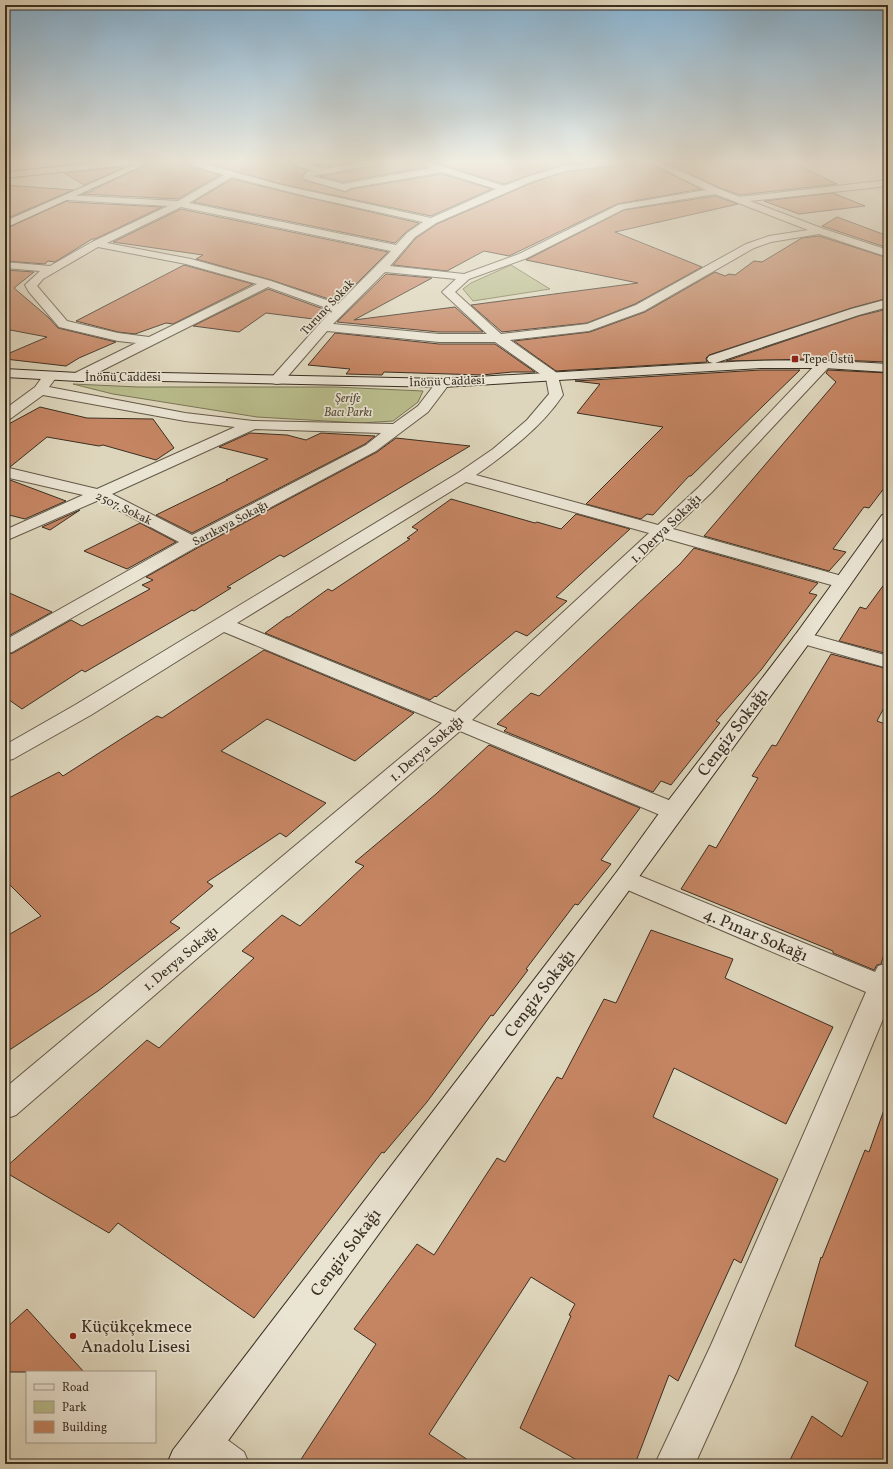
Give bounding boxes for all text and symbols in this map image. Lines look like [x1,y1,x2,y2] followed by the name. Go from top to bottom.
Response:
[297,276,358,339] street label: Turunç Sokak
[803,351,854,368] place label: Tepe Üstü
[790,354,800,364] marker: Tepe Üstü
[85,370,161,386] street label: İnönü Caddesi
[409,373,486,391] street label: İnönü Caddesi
[324,391,372,421] park label: Şerife Bacı Parkı
[93,488,155,530] street label: 2507. Sokak
[626,490,706,568] street label: 1. Derya Sokağı
[190,497,271,551] street label: Sarıkaya Sokağı
[692,684,774,782] street label: Cengiz Sokağı
[386,712,468,787] street label: 1. Derya Sokağı
[700,903,811,968] street label: 4. Pınar Sokağı
[139,922,223,996] street label: 1. Derya Sokağı
[499,945,581,1043] street label: Cengiz Sokağı
[305,1204,387,1302] street label: Cengiz Sokağı
[81,1316,192,1359] place label: Küçükçekmece Anadolu Lisesi
[68,1331,78,1341] marker: Küçükçekmece Anadolu Lisesi
[26,1371,156,1443] legend
[62,1380,89,1396] text: Road
[62,1400,87,1416] text: Park
[62,1420,107,1436] text: Building

